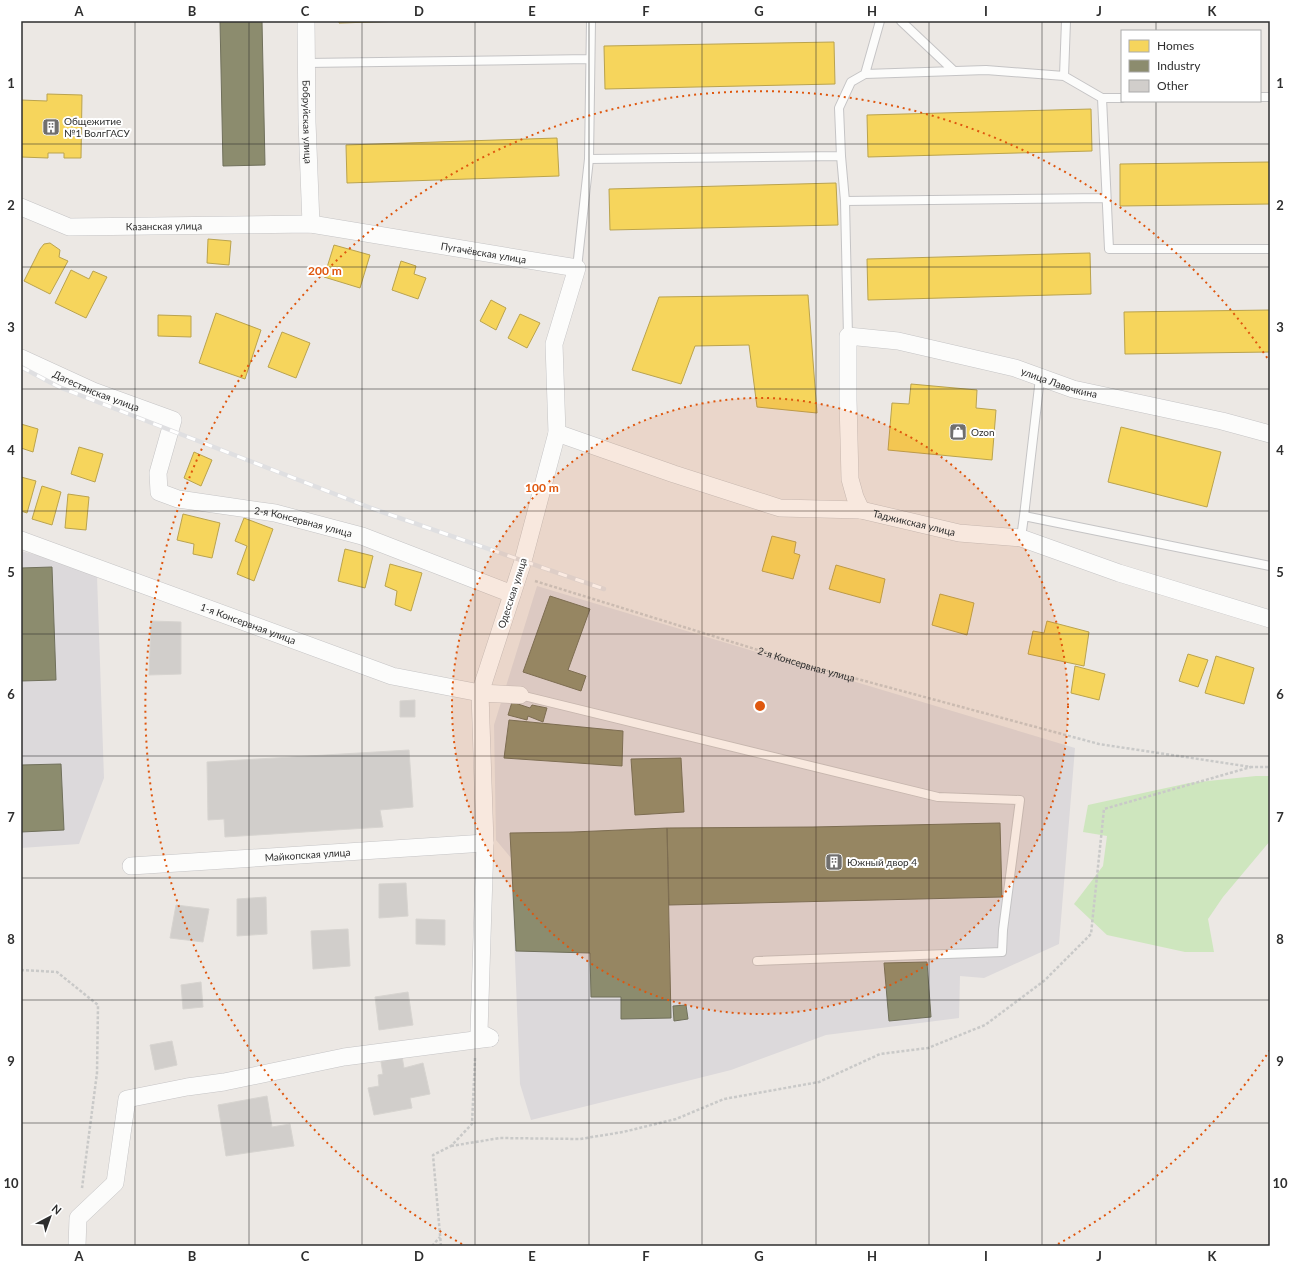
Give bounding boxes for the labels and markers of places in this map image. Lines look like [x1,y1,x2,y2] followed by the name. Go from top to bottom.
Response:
[64,115,131,139] place label: Общежитие №1 ВолгГАСУ
[41,117,61,137] building icon: Общежитие №1 ВолгГАСУ
[948,422,968,442] shop icon: Ozon
[971,426,995,438] place label: Ozon
[753,699,767,713] centre of rings
[824,852,844,872] building icon: Южный двор 4
[847,856,917,868] place label: Южный двор 4

